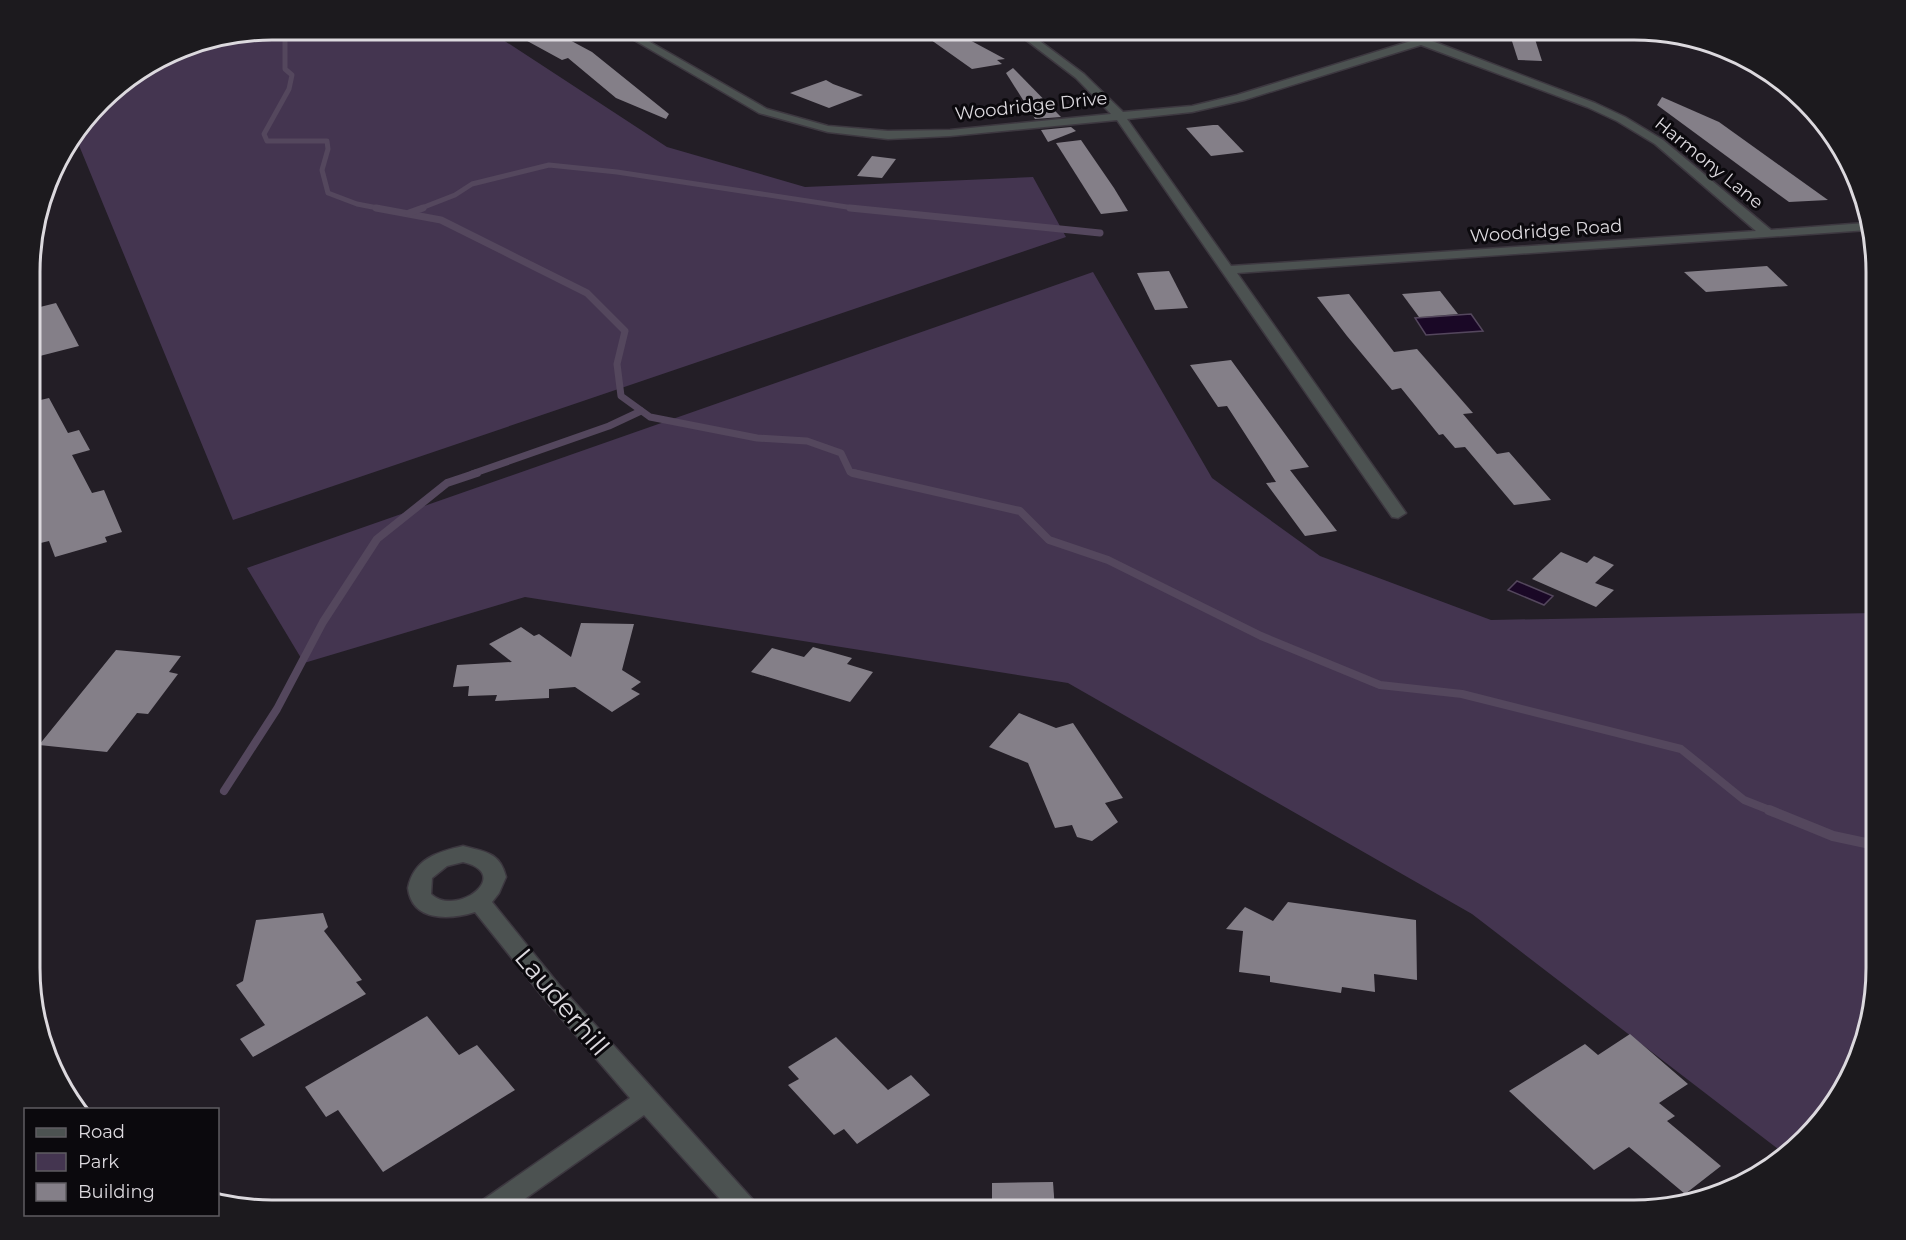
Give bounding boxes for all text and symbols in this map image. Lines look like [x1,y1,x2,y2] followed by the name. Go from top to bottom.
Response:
[954,87,1108,125] street label: Woodridge Drive
[1650,113,1768,214] street label: Harmony Lane
[1469,215,1623,247] street label: Woodridge Road
[508,942,616,1062] street label: Lauderhill
[24,1108,219,1216] legend
[78,1121,125,1143] text: Road
[78,1151,119,1173] text: Park
[78,1181,155,1203] text: Building

